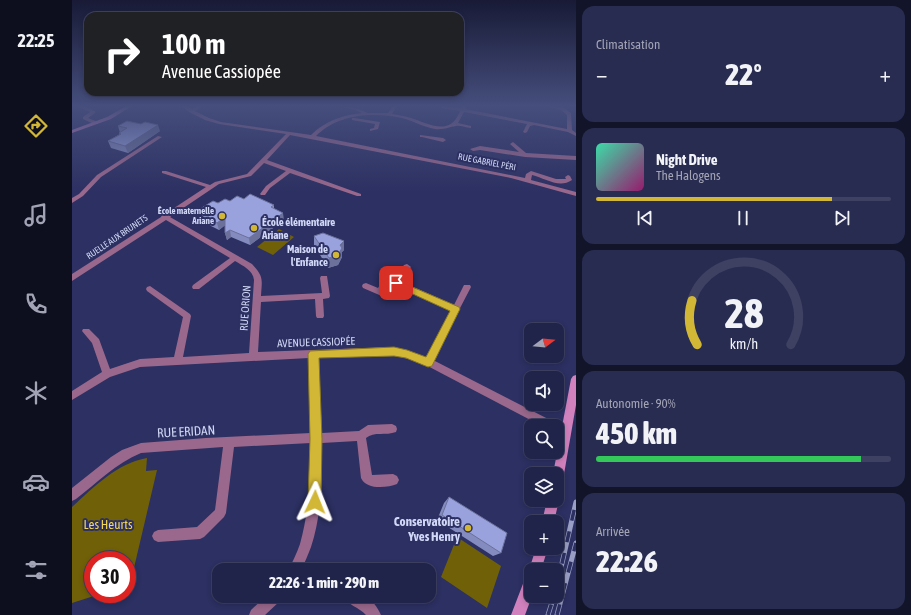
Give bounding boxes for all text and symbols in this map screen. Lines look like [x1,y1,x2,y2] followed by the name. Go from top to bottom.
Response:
[96,28,148,80] icon: right
[162,28,225,60] text: 100 m
[17,30,55,51] text: 22:25
[596,37,660,52] text: Climatisation
[725,57,762,91] text: 22°
[162,61,281,82] text: Avenue Cassiopée
[596,61,607,87] text: −
[880,61,891,87] text: +
[22,112,50,140] icon: directions
[457,151,517,173] street label: RUE GABRIEL PÉRI
[656,151,718,168] text: Night Drive
[656,168,721,183] text: The Halogens
[22,201,50,229] icon: music
[158,206,214,226] place label: École maternelle Ariane
[634,207,656,229] icon: previous
[732,207,754,229] icon: pause
[831,207,853,229] icon: next
[217,211,227,221] marker: École maternelle Ariane
[85,213,150,261] street label: RUELLE AUX BRUNETS
[261,216,335,241] place label: École élémentaire Ariane
[249,223,259,233] marker: École élémentaire Ariane
[287,243,328,268] place label: Maison de l'Enfance
[331,250,341,260] marker: Maison de l'Enfance
[379,266,413,300] pin
[385,272,407,294] icon: arrive
[237,285,253,331] street label: RUE ORION
[724,289,763,337] text: 28
[22,290,50,318] icon: phone
[524,323,564,363] north arrow
[524,323,564,603] map controls
[277,335,355,349] street label: AVENUE CASSIOPÉE
[729,336,758,352] text: km/h
[524,371,564,411] button: sound
[22,379,50,407] icon: climate
[596,396,676,411] text: Autonomie · 90%
[596,416,677,450] text: 450 km
[524,419,564,459] button: search
[157,422,215,441] street label: RUE ERIDAN
[524,467,564,507] button: layers
[22,468,50,496] icon: car
[294,481,336,523] position arrow
[394,514,461,544] place label: Conservatoire Yves Henry
[524,515,564,555] button: +
[83,517,133,532] park label: Les Heurts
[463,523,473,533] marker: Conservatoire Yves Henry
[596,524,630,539] text: Arrivée
[596,544,658,578] text: 22:26
[84,551,136,603] speed limit sign: 30
[22,556,50,584] icon: filters
[524,563,564,603] button: −
[269,574,379,591] text: 22:26 · 1 min · 290 m

